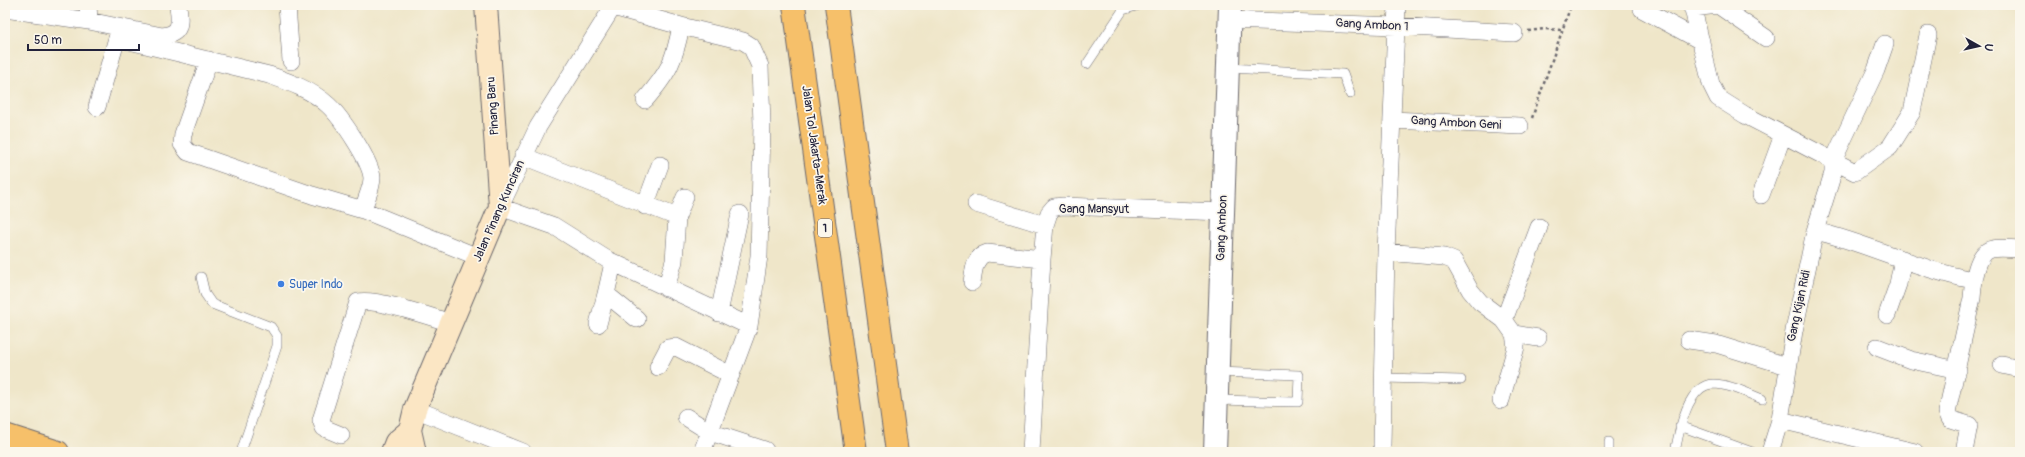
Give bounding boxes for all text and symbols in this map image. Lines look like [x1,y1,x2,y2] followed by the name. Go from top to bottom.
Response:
[1335,16,1409,34] street label: Gang Ambon 1
[28,26,139,52] scale bar
[1959,26,1999,66] north arrow
[34,33,62,48] text: 50 m
[1981,43,1995,52] text: U
[483,76,503,136] street label: Pinang Baru
[798,85,830,205] street label: Jalan Tol Jakarta–Merak
[1410,113,1502,133] street label: Gang Ambon Geni
[470,158,528,264] street label: Jalan Pinang Kunciran
[1213,195,1231,261] street label: Gang Ambon
[1059,202,1129,217] street label: Gang Mansyut
[818,219,832,237] road number: 1
[1784,269,1814,343] street label: Gang Kijan Ridi
[289,277,343,292] place label: Super Indo
[276,279,286,289] marker: Super Indo

